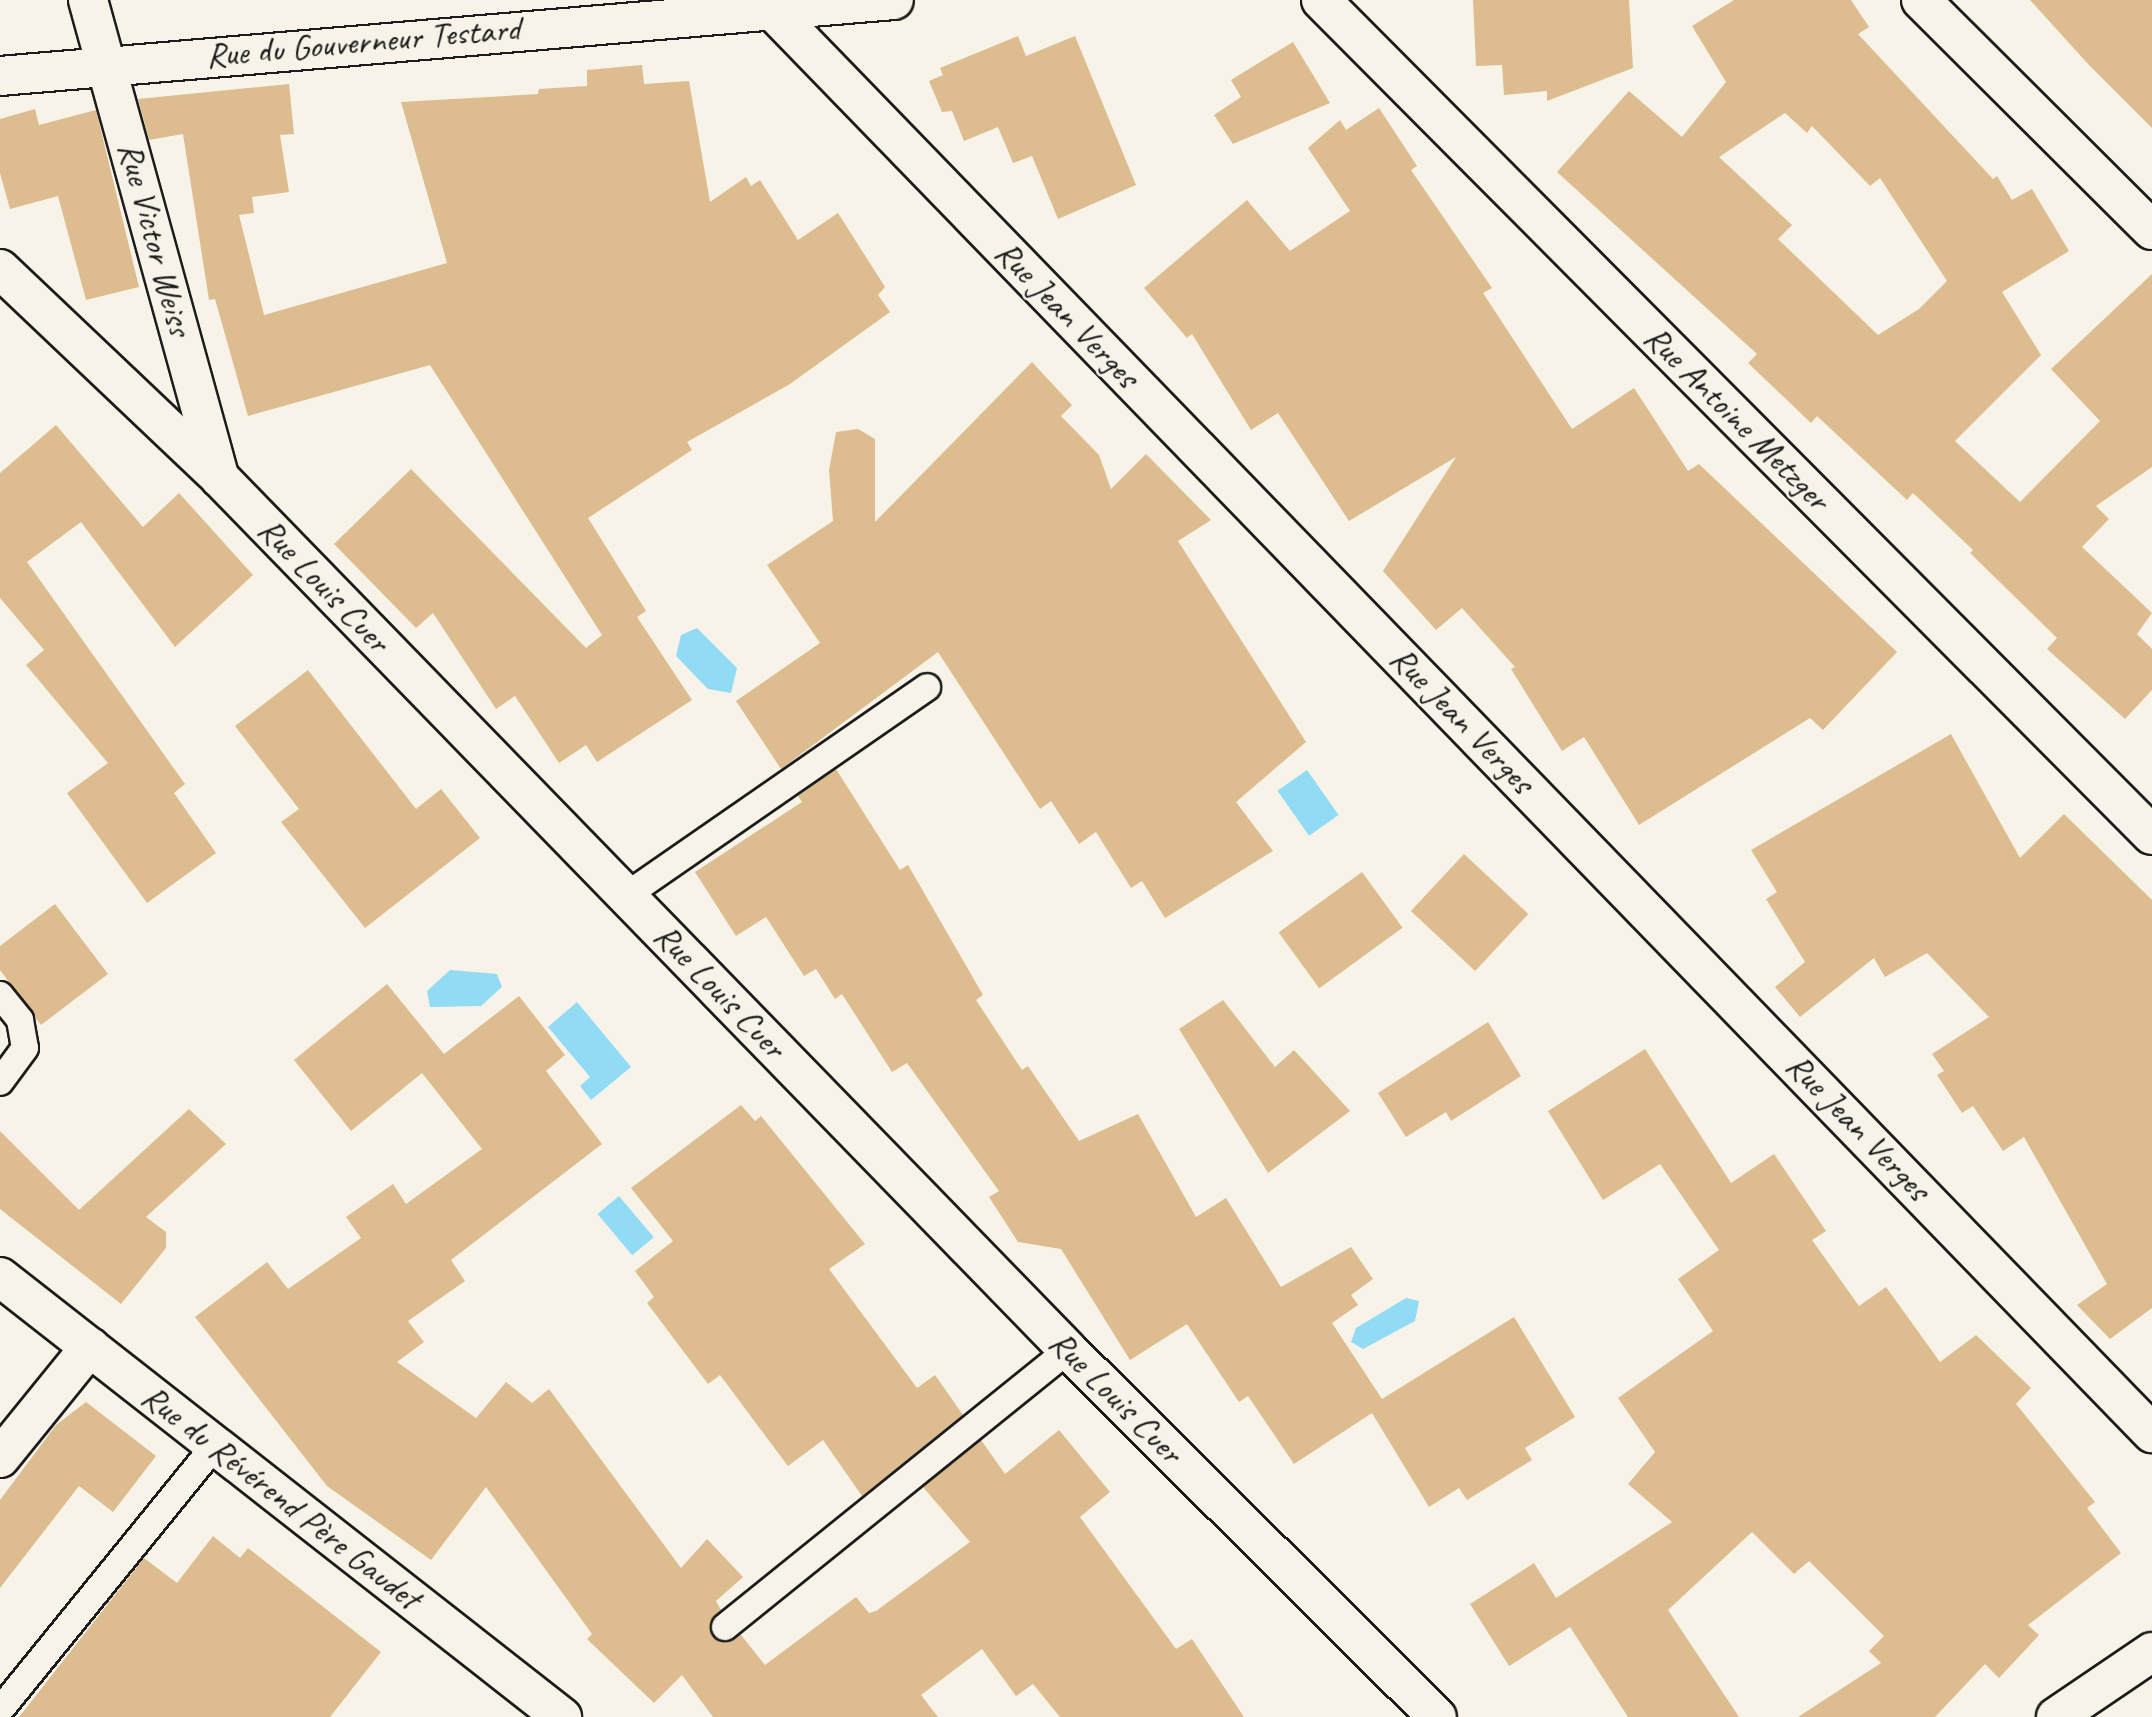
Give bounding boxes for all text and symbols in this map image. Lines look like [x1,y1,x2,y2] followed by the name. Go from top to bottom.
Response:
[205,7,521,77] street label: Rue du Gouverneur Testard
[109,137,201,341] street label: Rue Victor Weiss
[987,232,1147,396] street label: Rue Jean Verges
[1635,316,1839,520] street label: Rue Antoine Metzger
[250,509,398,661] street label: Rue Louis Cuer
[1382,638,1542,802] street label: Rue Jean Verges
[646,915,794,1067] street label: Rue Louis Cuer
[1778,1045,1938,1209] street label: Rue Jean Verges
[1041,1322,1191,1472] street label: Rue Louis Cuer
[133,1375,429,1619] street label: Rue du Révérend Père Gaudet

